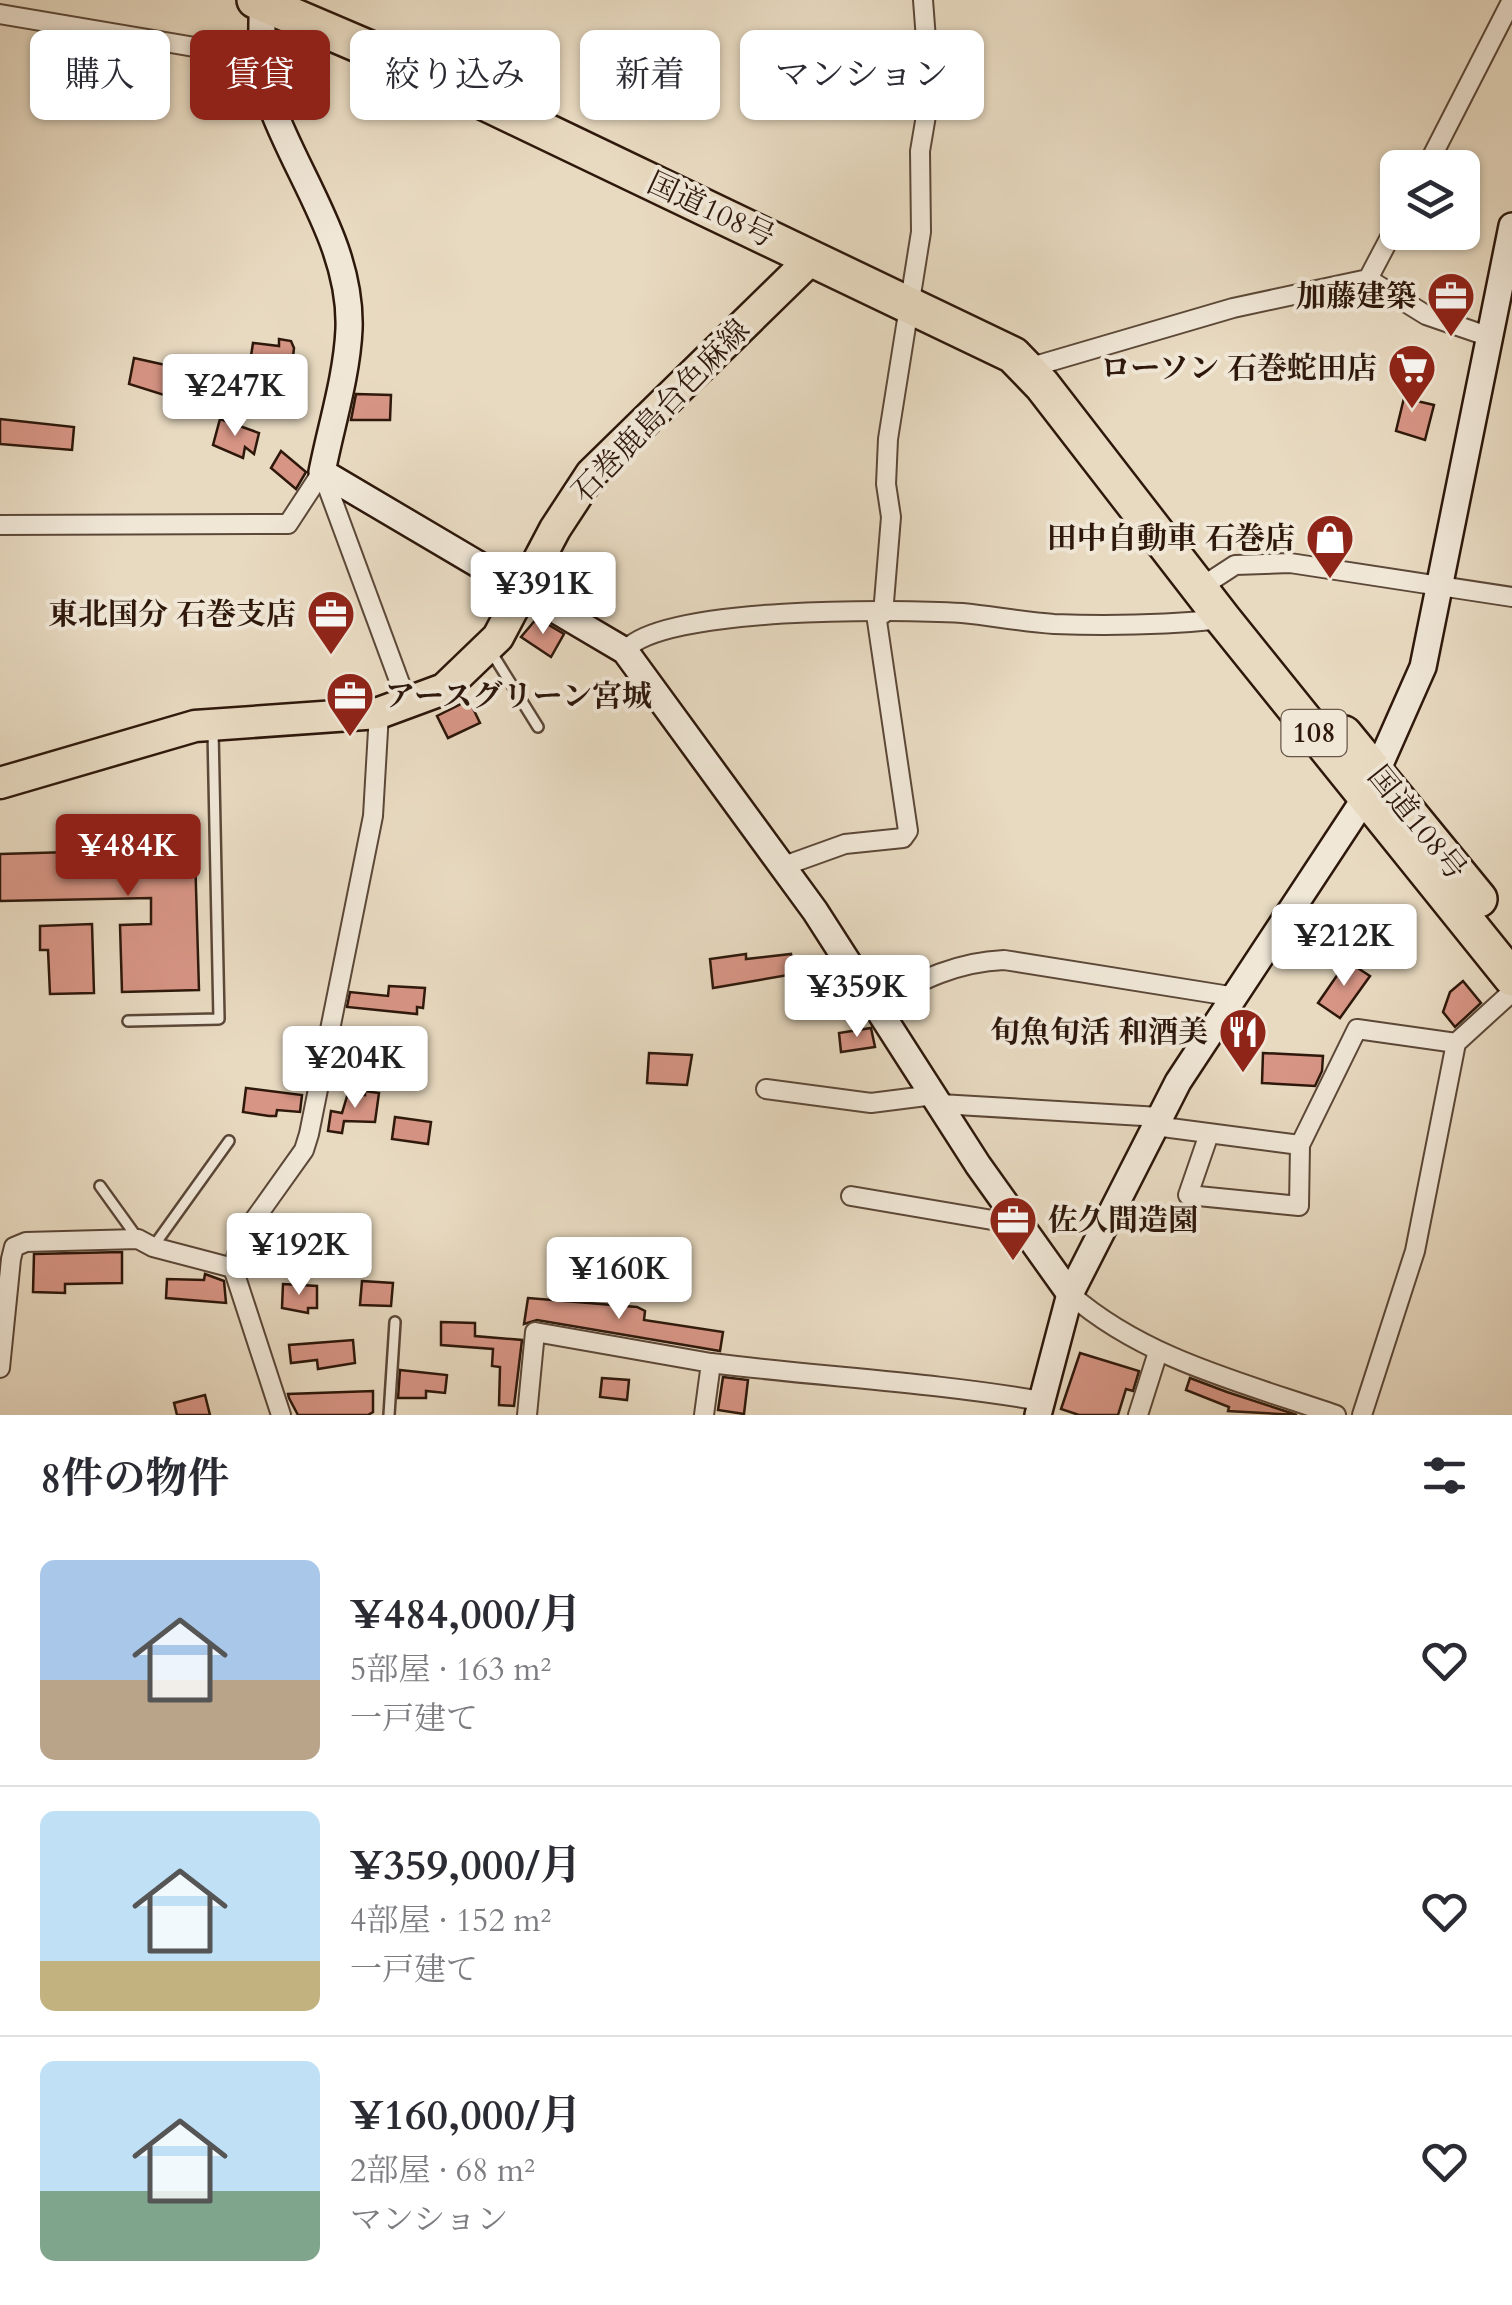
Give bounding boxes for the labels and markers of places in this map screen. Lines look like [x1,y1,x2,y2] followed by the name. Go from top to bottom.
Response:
[1425,270,1477,338] office icon: 加藤建築
[1296,276,1416,317] place label: 加藤建築
[1386,342,1438,410] supermarket icon: ローソン 石巻蛇田店
[1100,348,1377,389] place label: ローソン 石巻蛇田店
[165,354,305,439] pin: ¥247K
[1304,512,1356,580] shop icon: 田中自動車 石巻店
[1047,518,1295,559] place label: 田中自動車 石巻店
[473,552,613,637] pin: ¥391K
[305,588,357,656] office icon: 東北国分 石巻支店
[48,594,296,635] place label: 東北国分 石巻支店
[324,670,376,738] office icon: アースグリーン宮城
[385,676,652,717] place label: アースグリーン宮城
[58,814,198,899] pin: ¥484K
[1274,904,1414,989] pin: ¥212K
[787,955,927,1040] pin: ¥359K
[1217,1006,1269,1074] restaurant icon: 旬魚旬活 和酒美
[990,1012,1208,1053] place label: 旬魚旬活 和酒美
[285,1026,425,1111] pin: ¥204K
[987,1194,1039,1262] office icon: 佐久間造園
[1048,1200,1198,1241] place label: 佐久間造園
[229,1213,369,1298] pin: ¥192K
[549,1237,689,1322] pin: ¥160K

